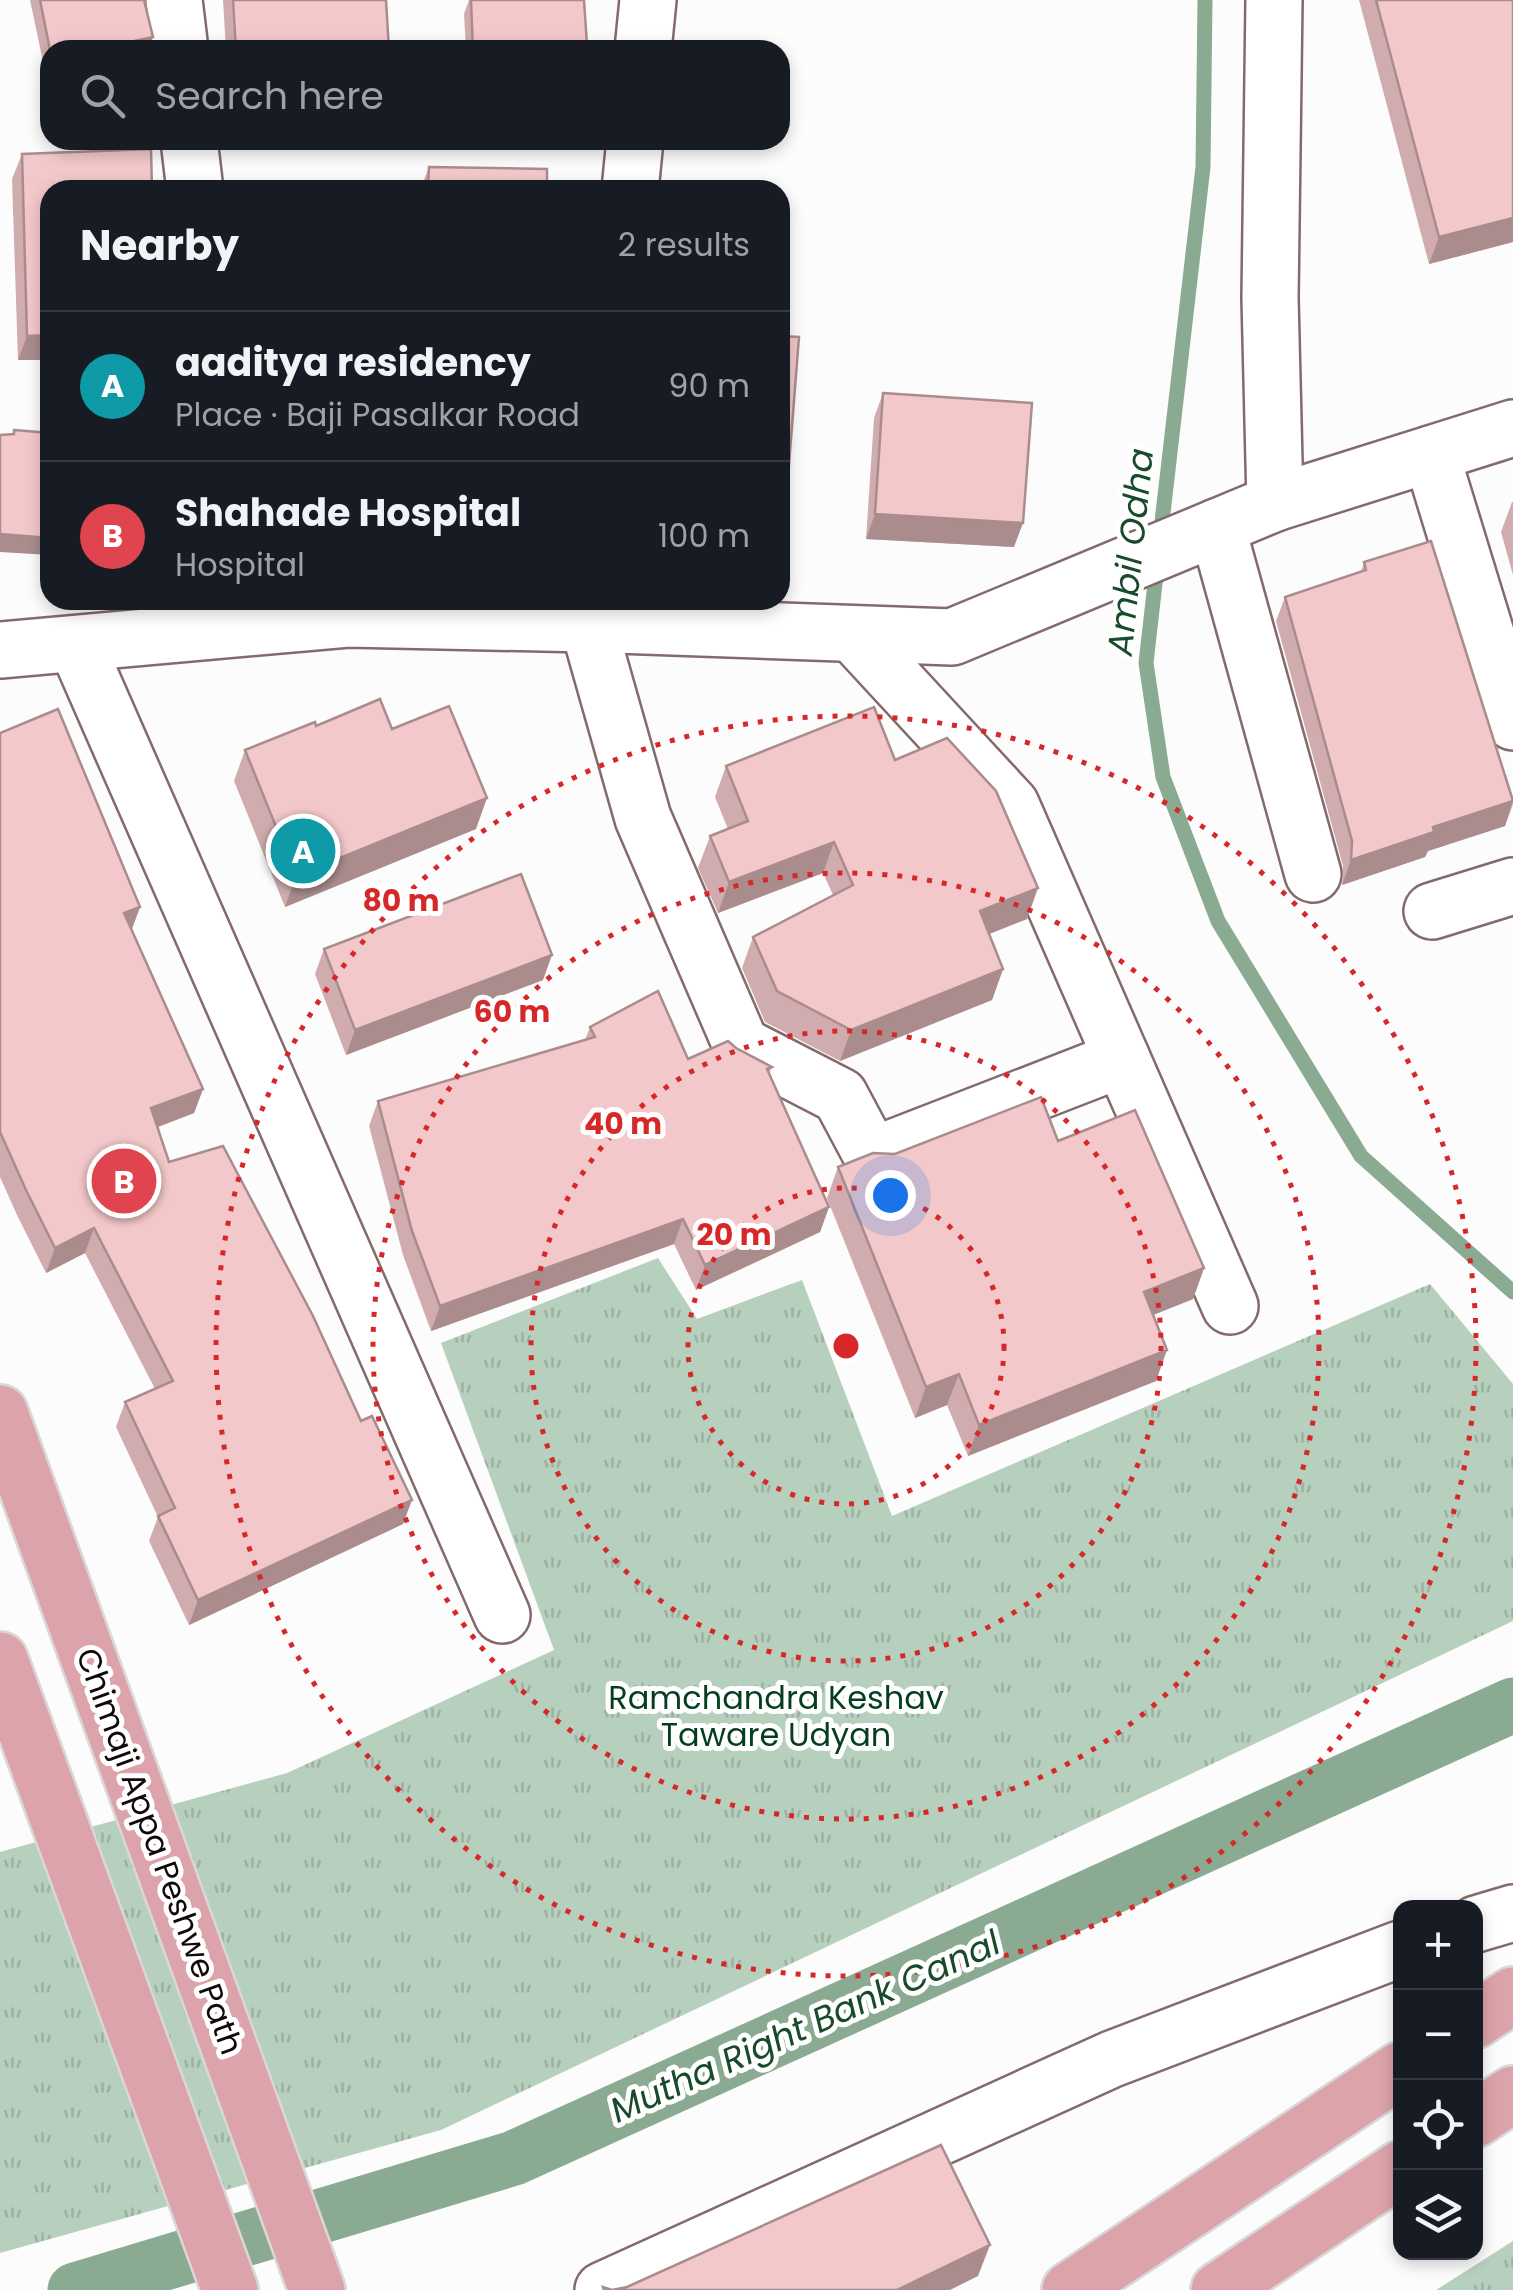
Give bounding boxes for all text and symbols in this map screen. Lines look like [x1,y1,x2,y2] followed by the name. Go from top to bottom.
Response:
[40,40,790,150] search box
[75,68,130,123] icon: search
[155,69,384,122] text: Search here
[80,216,239,275] text: Nearby
[618,222,750,267] text: 2 results
[175,336,531,389] text: aaditya residency
[101,363,124,408] text: A
[668,363,750,408] text: 90 m
[175,392,580,437] text: Place · Baji Pasalkar Road
[1095,446,1165,659] water label: Ambil Odha
[175,486,521,539] text: Shahade Hospital
[102,513,123,558] text: B
[658,513,750,558] text: 100 m
[175,542,305,587] text: Hospital
[270,814,336,888] pin: A
[362,879,440,922] text: 80 m
[474,990,550,1033] text: 60 m
[584,1102,662,1145] text: 40 m
[92,1144,156,1218] pin: B
[865,1170,916,1221] your location
[697,1213,771,1256] text: 20 m
[828,1328,864,1364] centre of rings
[65,1642,255,2060] street label: Chimaji Appa Peshwe Path
[608,1675,944,1757] park label: Ramchandra Keshav Taware Udyan
[1393,1900,1483,2260] map controls
[1393,1900,1483,1990] button: +
[602,1918,1008,2134] water label: Mutha Right Bank Canal
[1393,1990,1483,2080] button: −
[1393,2080,1483,2170] button: locate
[1393,2170,1483,2260] button: layers

